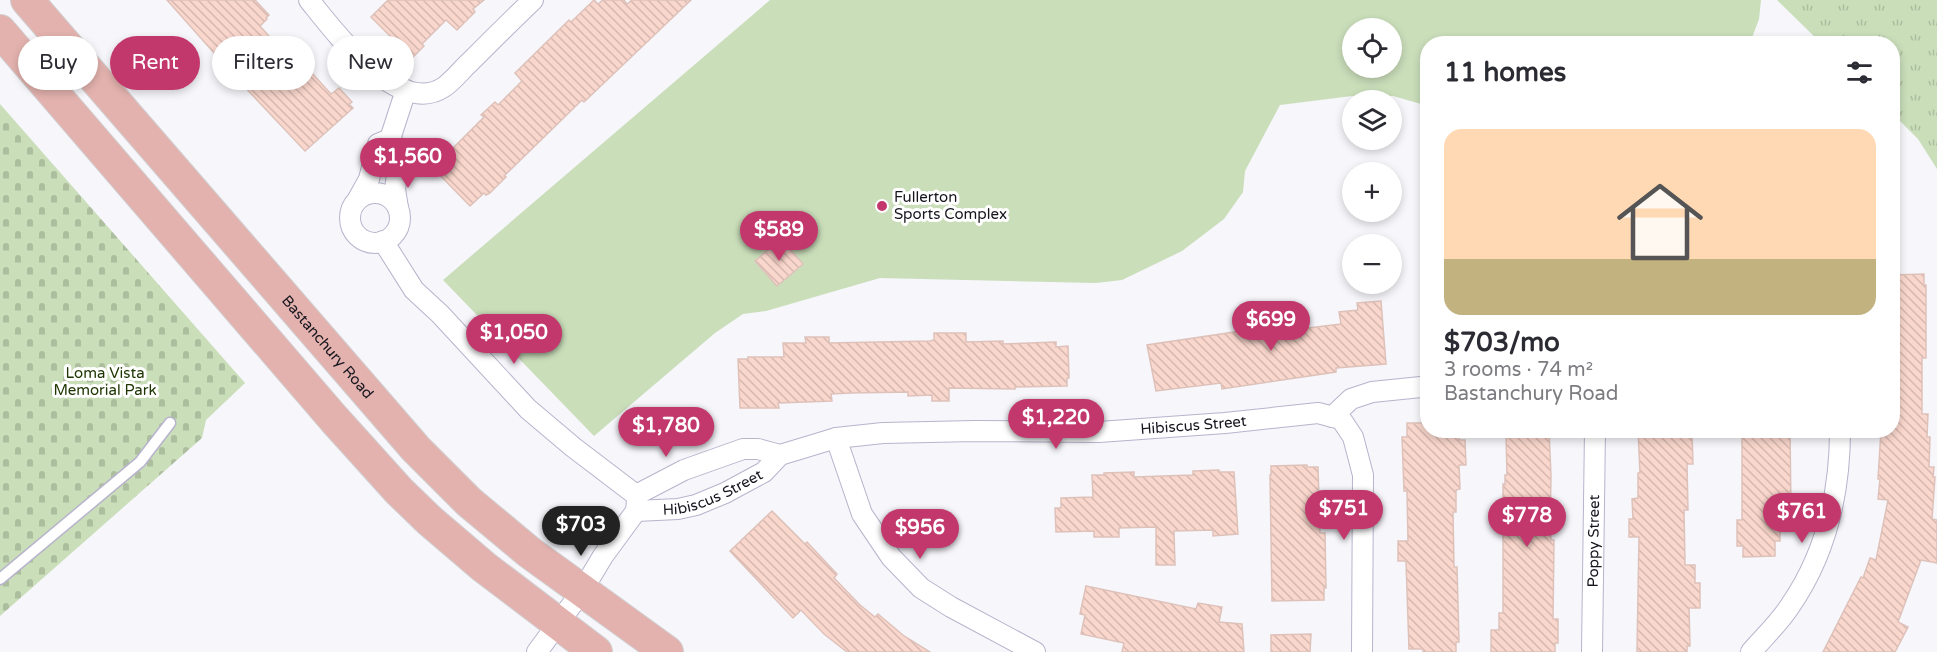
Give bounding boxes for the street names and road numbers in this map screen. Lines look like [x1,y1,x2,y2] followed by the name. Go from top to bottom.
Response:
[278,292,377,402] street label: Bastanchury Road
[1140,412,1248,438] street label: Hibiscus Street
[662,465,766,519] street label: Hibiscus Street
[1584,494,1603,587] street label: Poppy Street

